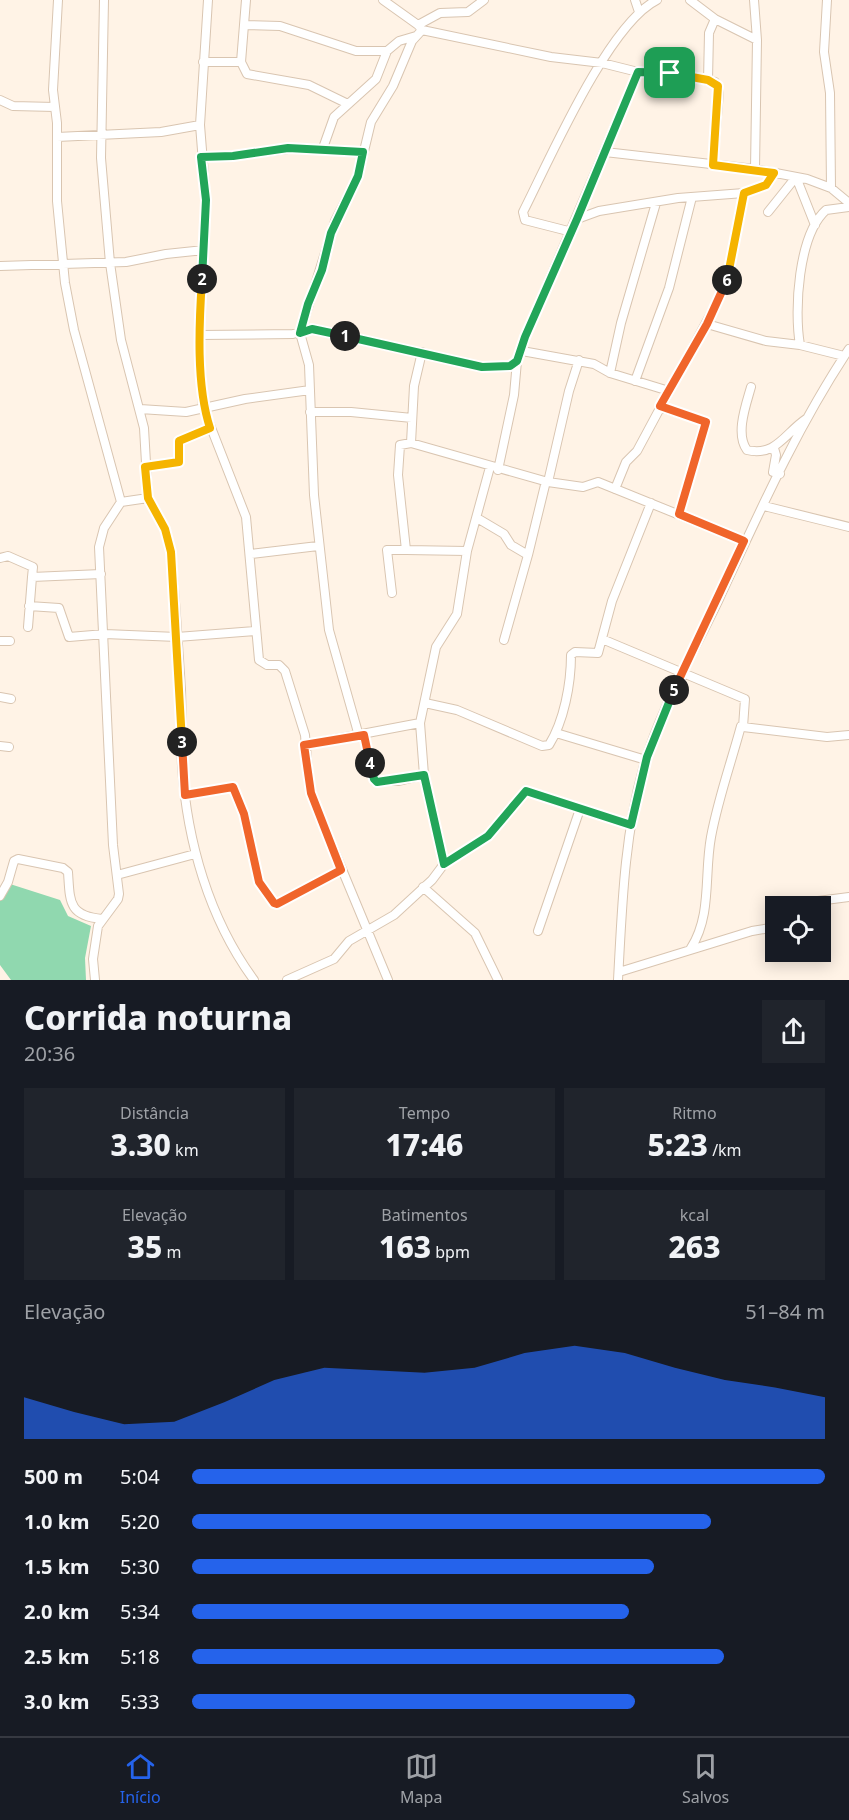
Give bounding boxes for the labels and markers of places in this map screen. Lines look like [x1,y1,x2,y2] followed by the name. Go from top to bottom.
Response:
[644,47,695,98] pin
[187,264,217,294] pin: 2
[712,265,742,295] pin: 6
[330,321,360,351] pin: 1
[659,675,689,705] pin: 5
[167,727,197,757] pin: 3
[355,748,385,778] pin: 4

